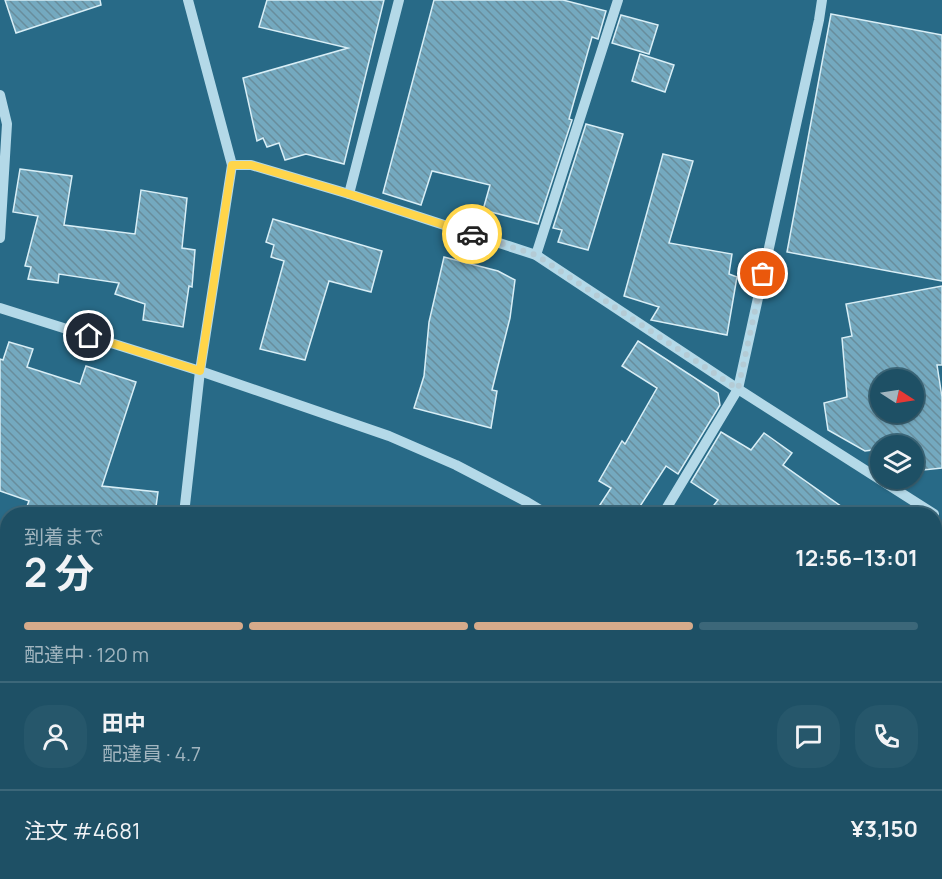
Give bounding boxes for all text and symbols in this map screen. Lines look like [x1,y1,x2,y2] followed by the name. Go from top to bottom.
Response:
[442,204,502,264] courier
[456,218,489,251] icon: car
[737,248,788,299] pin
[746,257,779,290] icon: bag
[63,310,114,361] pin
[72,319,105,352] icon: home
[870,369,924,423] north arrow
[870,369,924,489] map controls
[870,435,924,489] button: layers
[24,523,104,550] text: 到着まで
[795,543,918,573] text: 12:56–13:01
[24,545,94,599] text: 2 分
[24,641,149,668] text: 配達中 · 120 m
[24,705,87,768] button: person
[777,705,840,768] button: chat
[855,705,918,768] button: phone
[102,708,146,738] text: 田中
[102,740,201,767] text: 配達員 · 4.7
[851,814,918,844] text: ¥3,150
[24,816,141,846] text: 注文 #4681

